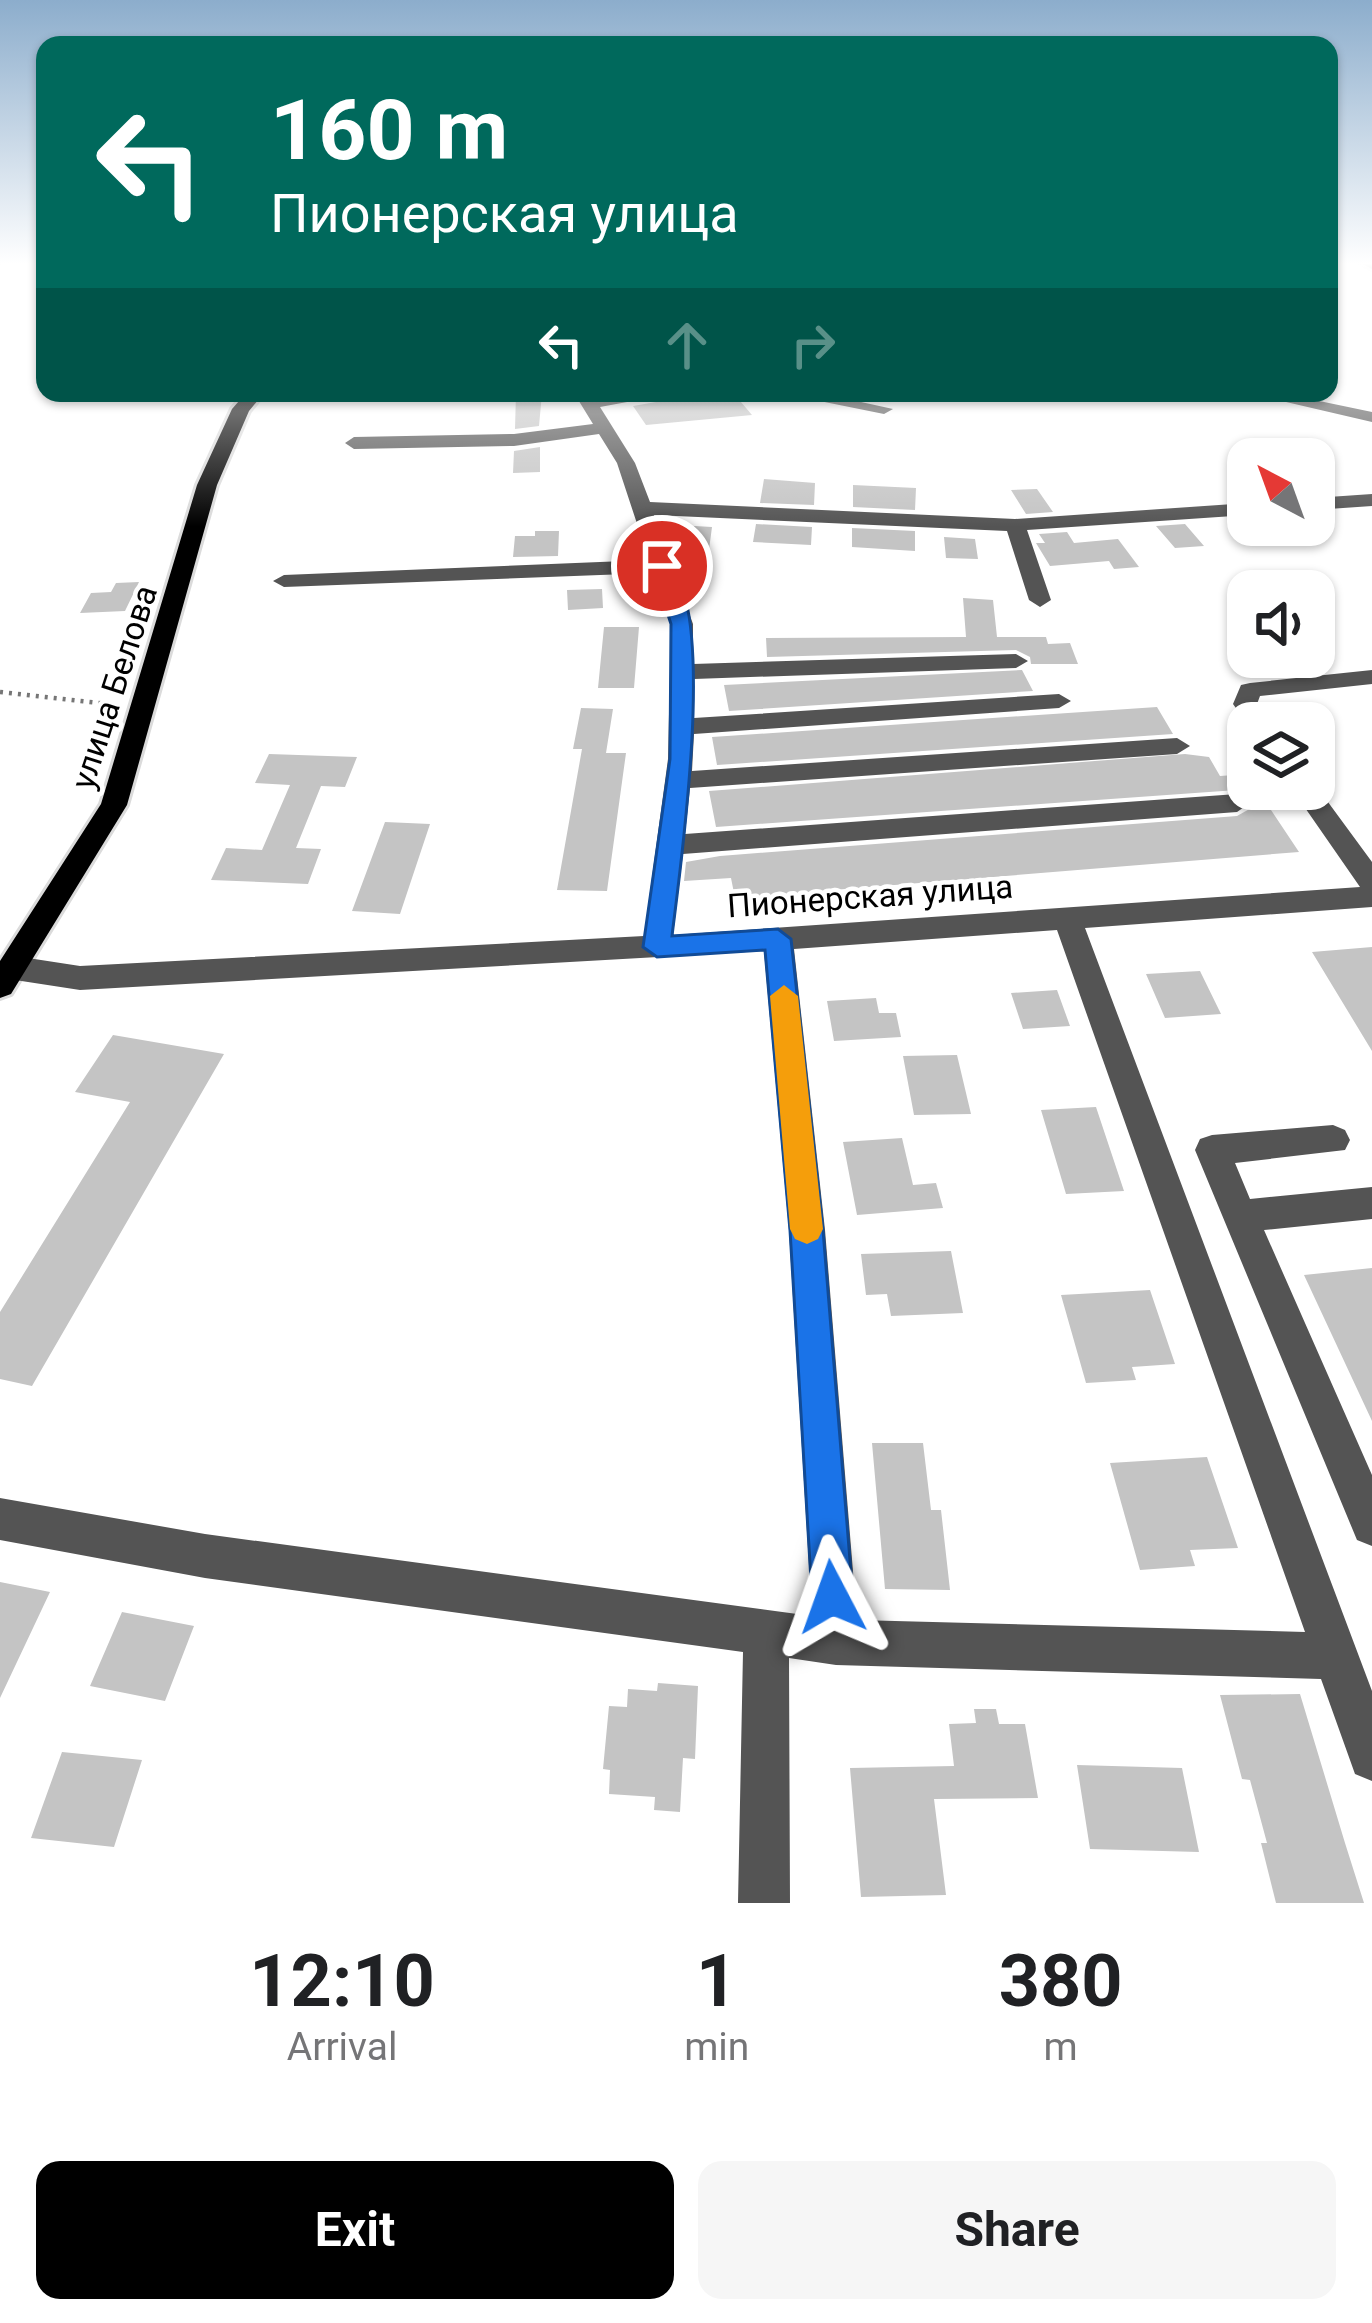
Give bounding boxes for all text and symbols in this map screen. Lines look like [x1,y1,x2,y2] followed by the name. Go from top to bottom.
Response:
[270,81,508,180] text: 160 m
[72,84,228,240] icon: left
[270,182,739,245] text: Пионерская улица
[528,312,594,378] icon: left
[654,312,720,378] icon: ahead
[780,312,846,378] icon: right
[1227,438,1335,546] north arrow
[1227,438,1335,810] map controls
[611,515,713,617] pin
[629,533,695,599] icon: arrive
[1227,570,1335,678] button: sound
[63,580,165,794] street label: улица Белова
[1227,702,1335,810] button: layers
[726,867,1014,925] street label: Пионерская улица
[769,1534,895,1660] position arrow
[249,1939,435,2024] text: 12:10
[696,1939,737,2024] text: 1
[999,1939,1123,2024] text: 380
[287,2024,397,2070] text: Arrival
[684,2024,749,2070] text: min
[1044,2024,1078,2070] text: m
[36,2161,674,2299] button: Exit
[698,2161,1336,2299] button: Share

